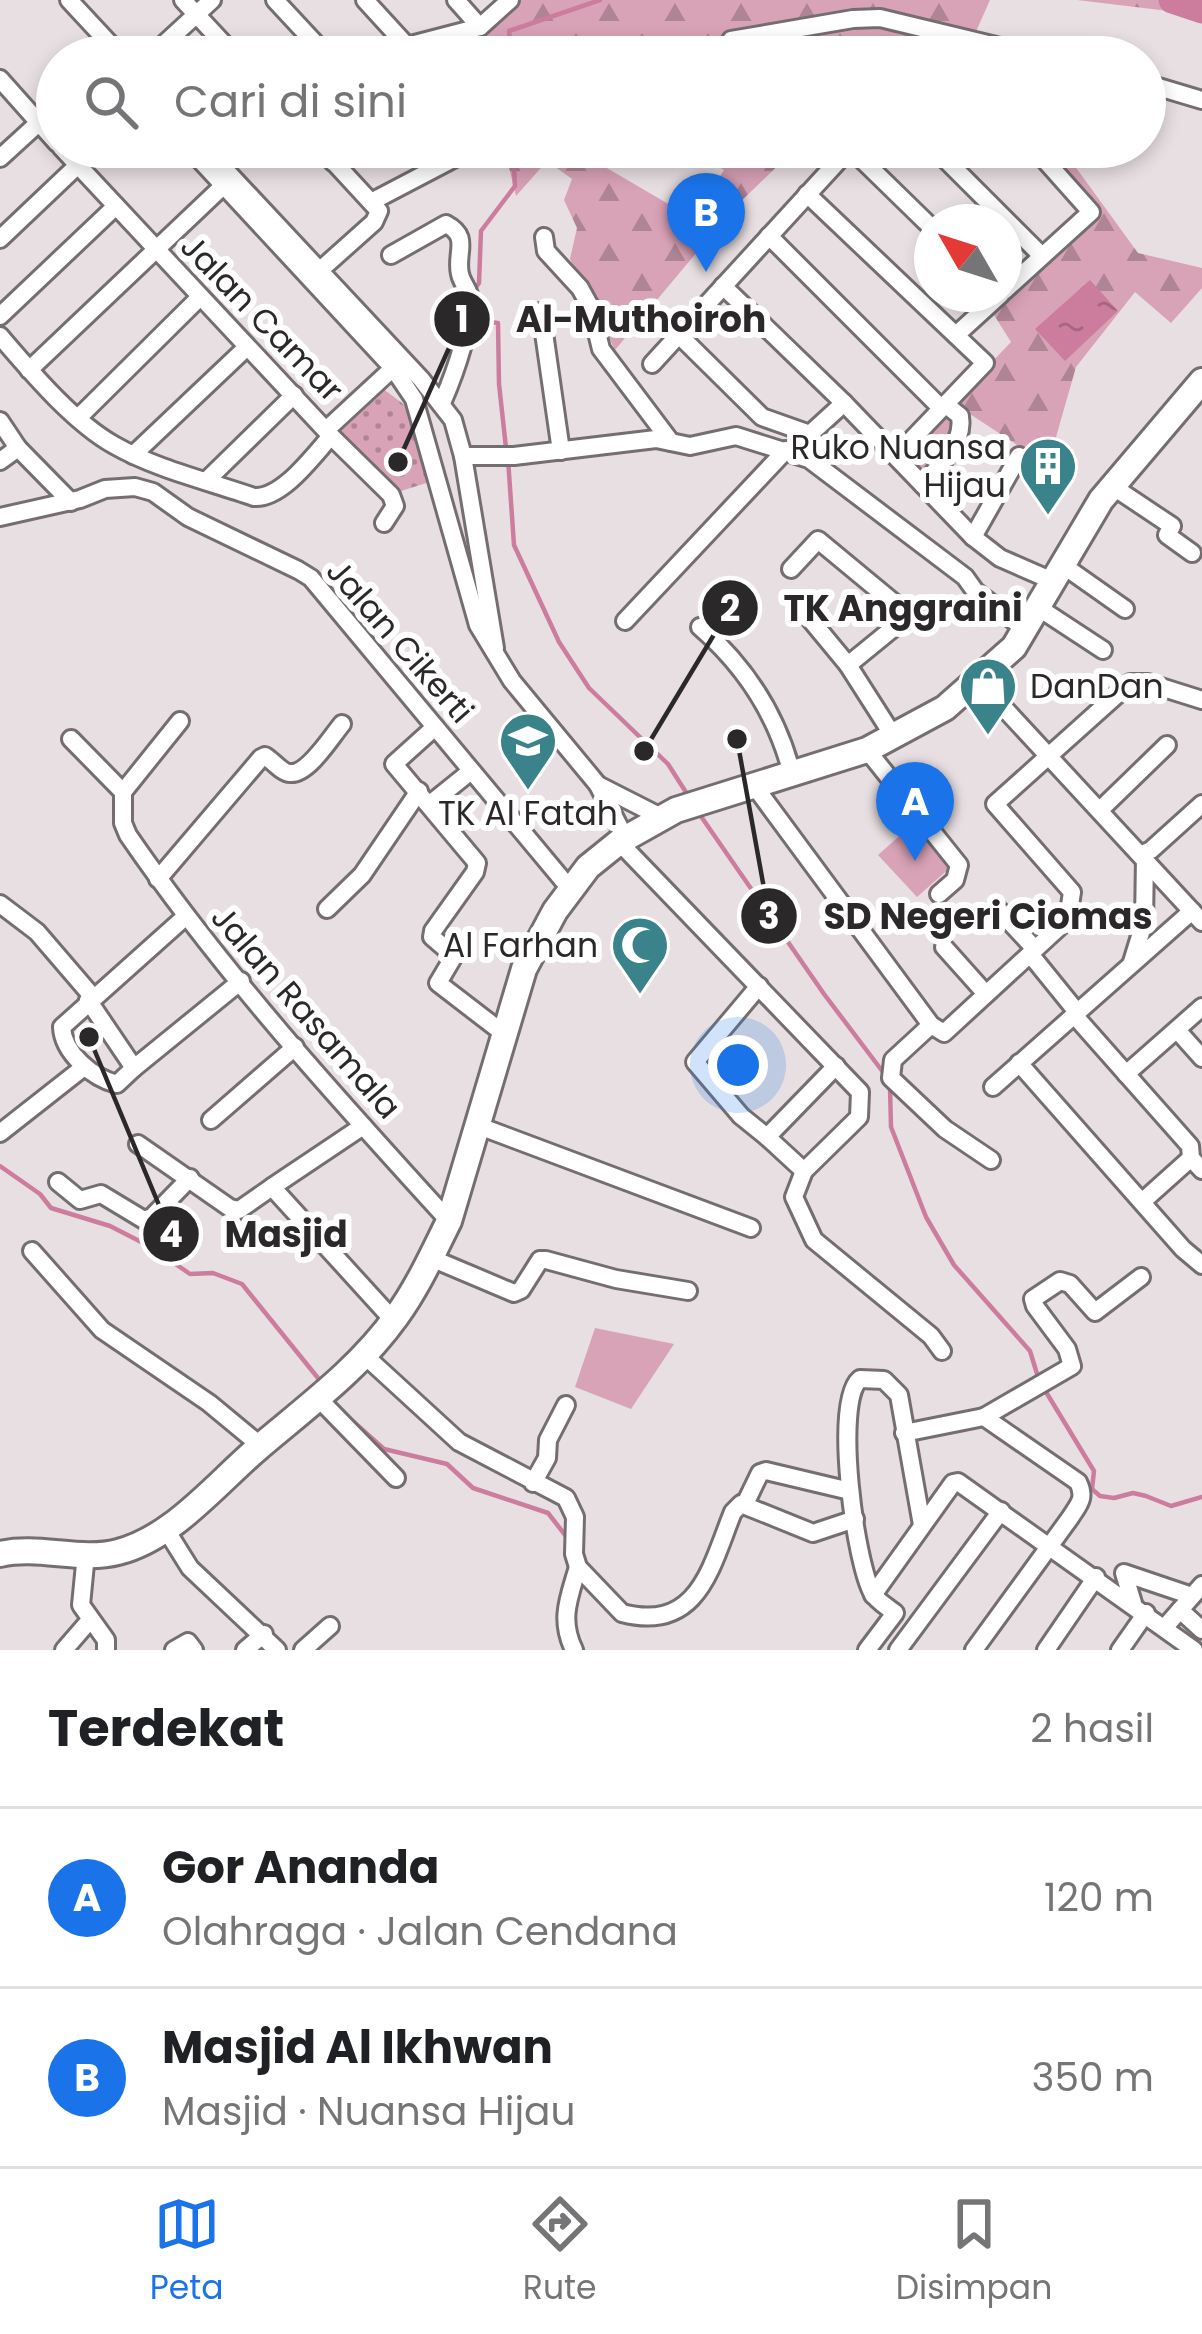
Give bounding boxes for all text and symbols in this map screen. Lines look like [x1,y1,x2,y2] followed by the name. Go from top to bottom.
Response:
[36,36,1166,168] search box
[78,69,144,135] icon: search
[174,70,407,133] text: Cari di sini
[667,173,745,272] pin: B
[914,204,1022,312] north arrow
[170,224,354,412] street label: Jalan Camar
[432,283,791,355] callout: Al-Muthoiroh
[455,294,469,345] text: 1
[516,294,766,345] text: Al-Muthoiroh
[791,424,1006,509] place label: Ruko Nuansa Hijau
[1017,435,1079,517] building icon: Ruko Nuansa Hijau
[315,549,485,733] street label: Jalan Cikerti
[700,572,1047,644] callout: TK Anggraini
[720,583,740,634] text: 2
[783,583,1023,634] text: TK Anggraini
[957,655,1019,737] shop icon: DanDan
[1030,663,1164,710] place label: DanDan
[497,710,559,792] school or university icon: TK Al Fatah
[876,762,954,861] pin: A
[438,790,618,837] place label: TK Al Fatah
[739,880,1176,952] callout: SD Negeri Ciomas
[758,891,780,942] text: 3
[823,891,1153,942] text: SD Negeri Ciomas
[200,895,412,1129] street label: Jalan Rasamala
[609,914,671,996] mosque icon: Al Farhan
[443,922,598,969] place label: Al Farhan
[708,1035,768,1095] your location
[141,1198,372,1270] callout: Masjid
[159,1209,183,1260] text: 4
[224,1209,348,1260] text: Masjid
[48,1692,284,1764] text: Terdekat
[1030,1701,1154,1756] text: 2 hasil
[162,1836,439,1899] text: Gor Ananda
[73,1870,101,1925] text: A
[1044,1870,1154,1925] text: 120 m
[162,1904,678,1959] text: Olahraga · Jalan Cendana
[162,2016,553,2079] text: Masjid Al Ikhwan
[74,2050,100,2105] text: B
[1031,2050,1154,2105] text: 350 m
[162,2084,575,2139] text: Masjid · Nuansa Hijau
[150,2191,224,2313] tab: Peta
[523,2191,596,2313] tab: Rute
[896,2191,1052,2313] tab: Disimpan

